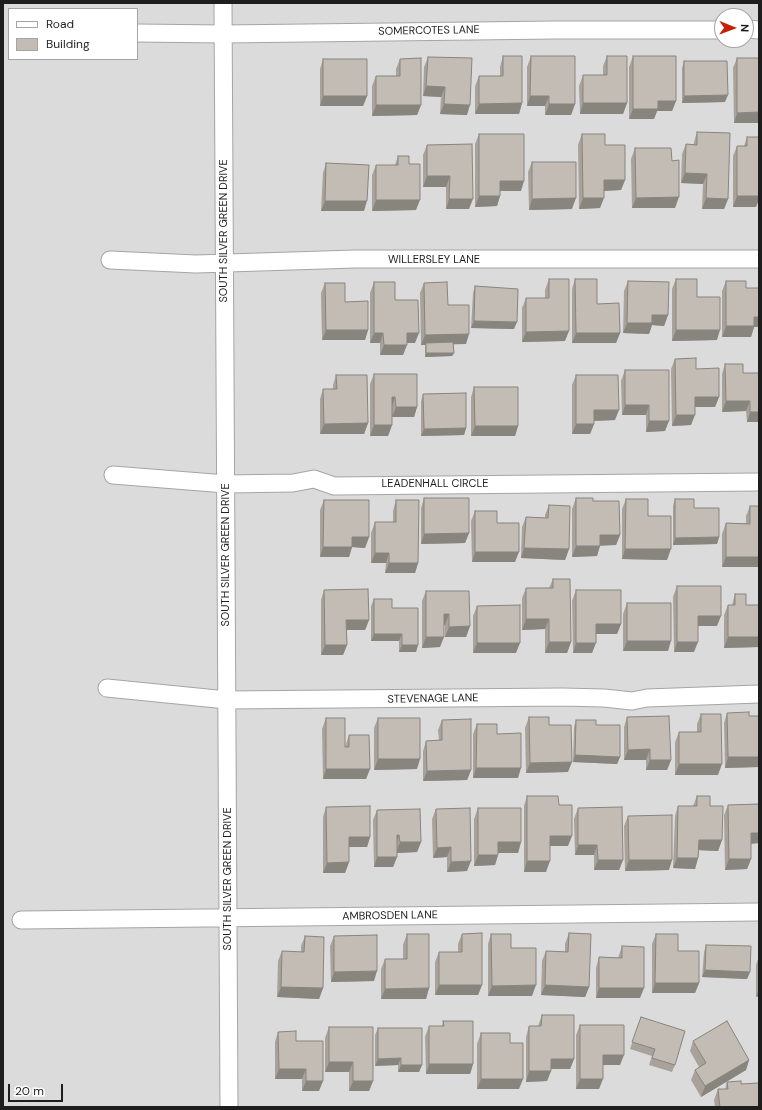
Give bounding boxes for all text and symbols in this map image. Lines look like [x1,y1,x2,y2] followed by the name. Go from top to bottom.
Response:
[8,8,138,60] legend
[714,8,754,48] north arrow
[46,16,74,32] text: Road
[378,24,480,38] street label: SOMERCOTES LANE
[738,24,752,32] text: N
[46,36,90,52] text: Building
[217,159,231,303] street label: SOUTH SILVER GREEN DRIVE
[388,253,480,267] street label: WILLERSLEY LANE
[382,477,488,491] street label: LEADENHALL CIRCLE
[219,483,233,627] street label: SOUTH SILVER GREEN DRIVE
[387,692,479,706] street label: STEVENAGE LANE
[221,807,235,951] street label: SOUTH SILVER GREEN DRIVE
[342,909,438,923] street label: AMBROSDEN LANE
[10,1076,65,1102] scale bar
[15,1083,44,1099] text: 20 m

